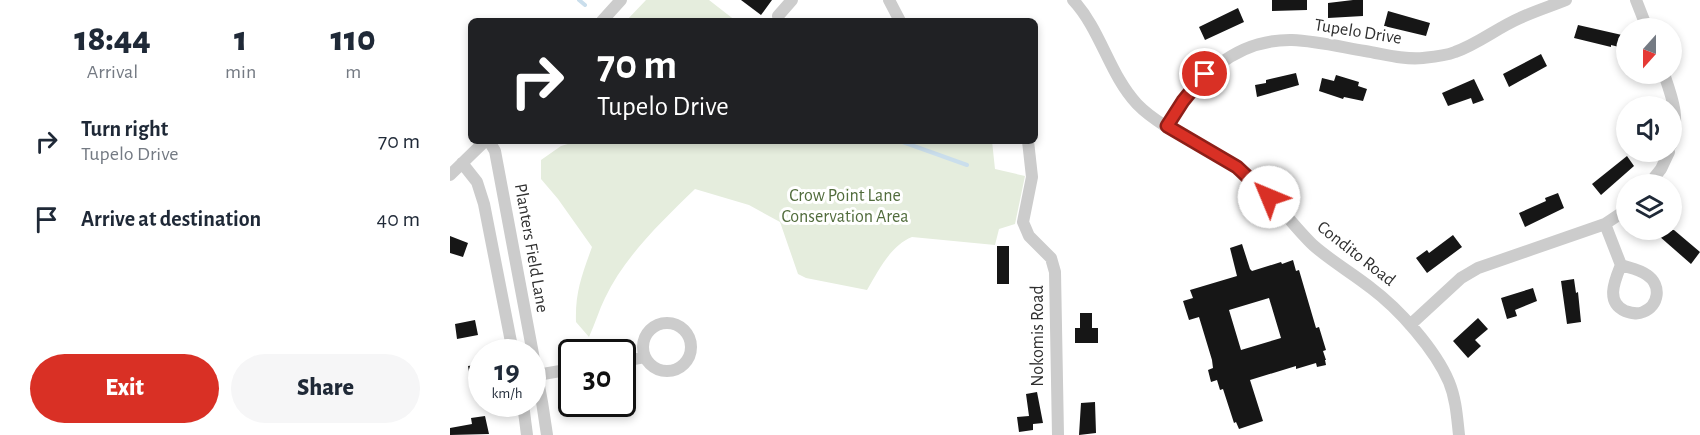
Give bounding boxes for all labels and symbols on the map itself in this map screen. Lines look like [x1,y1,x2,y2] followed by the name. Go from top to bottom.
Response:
[1313,16,1403,48] street label: Tupelo Drive
[1616,18,1682,84] north arrow
[1179,48,1230,99] pin
[1237,165,1301,229] position arrow
[511,182,551,314] street label: Planters Field Lane
[781,187,909,226] park label: Crow Point Lane Conservation Area
[1314,218,1398,290] street label: Condito Road
[1029,285,1047,387] street label: Nokomis Road
[558,339,636,417] speed limit sign: 30

